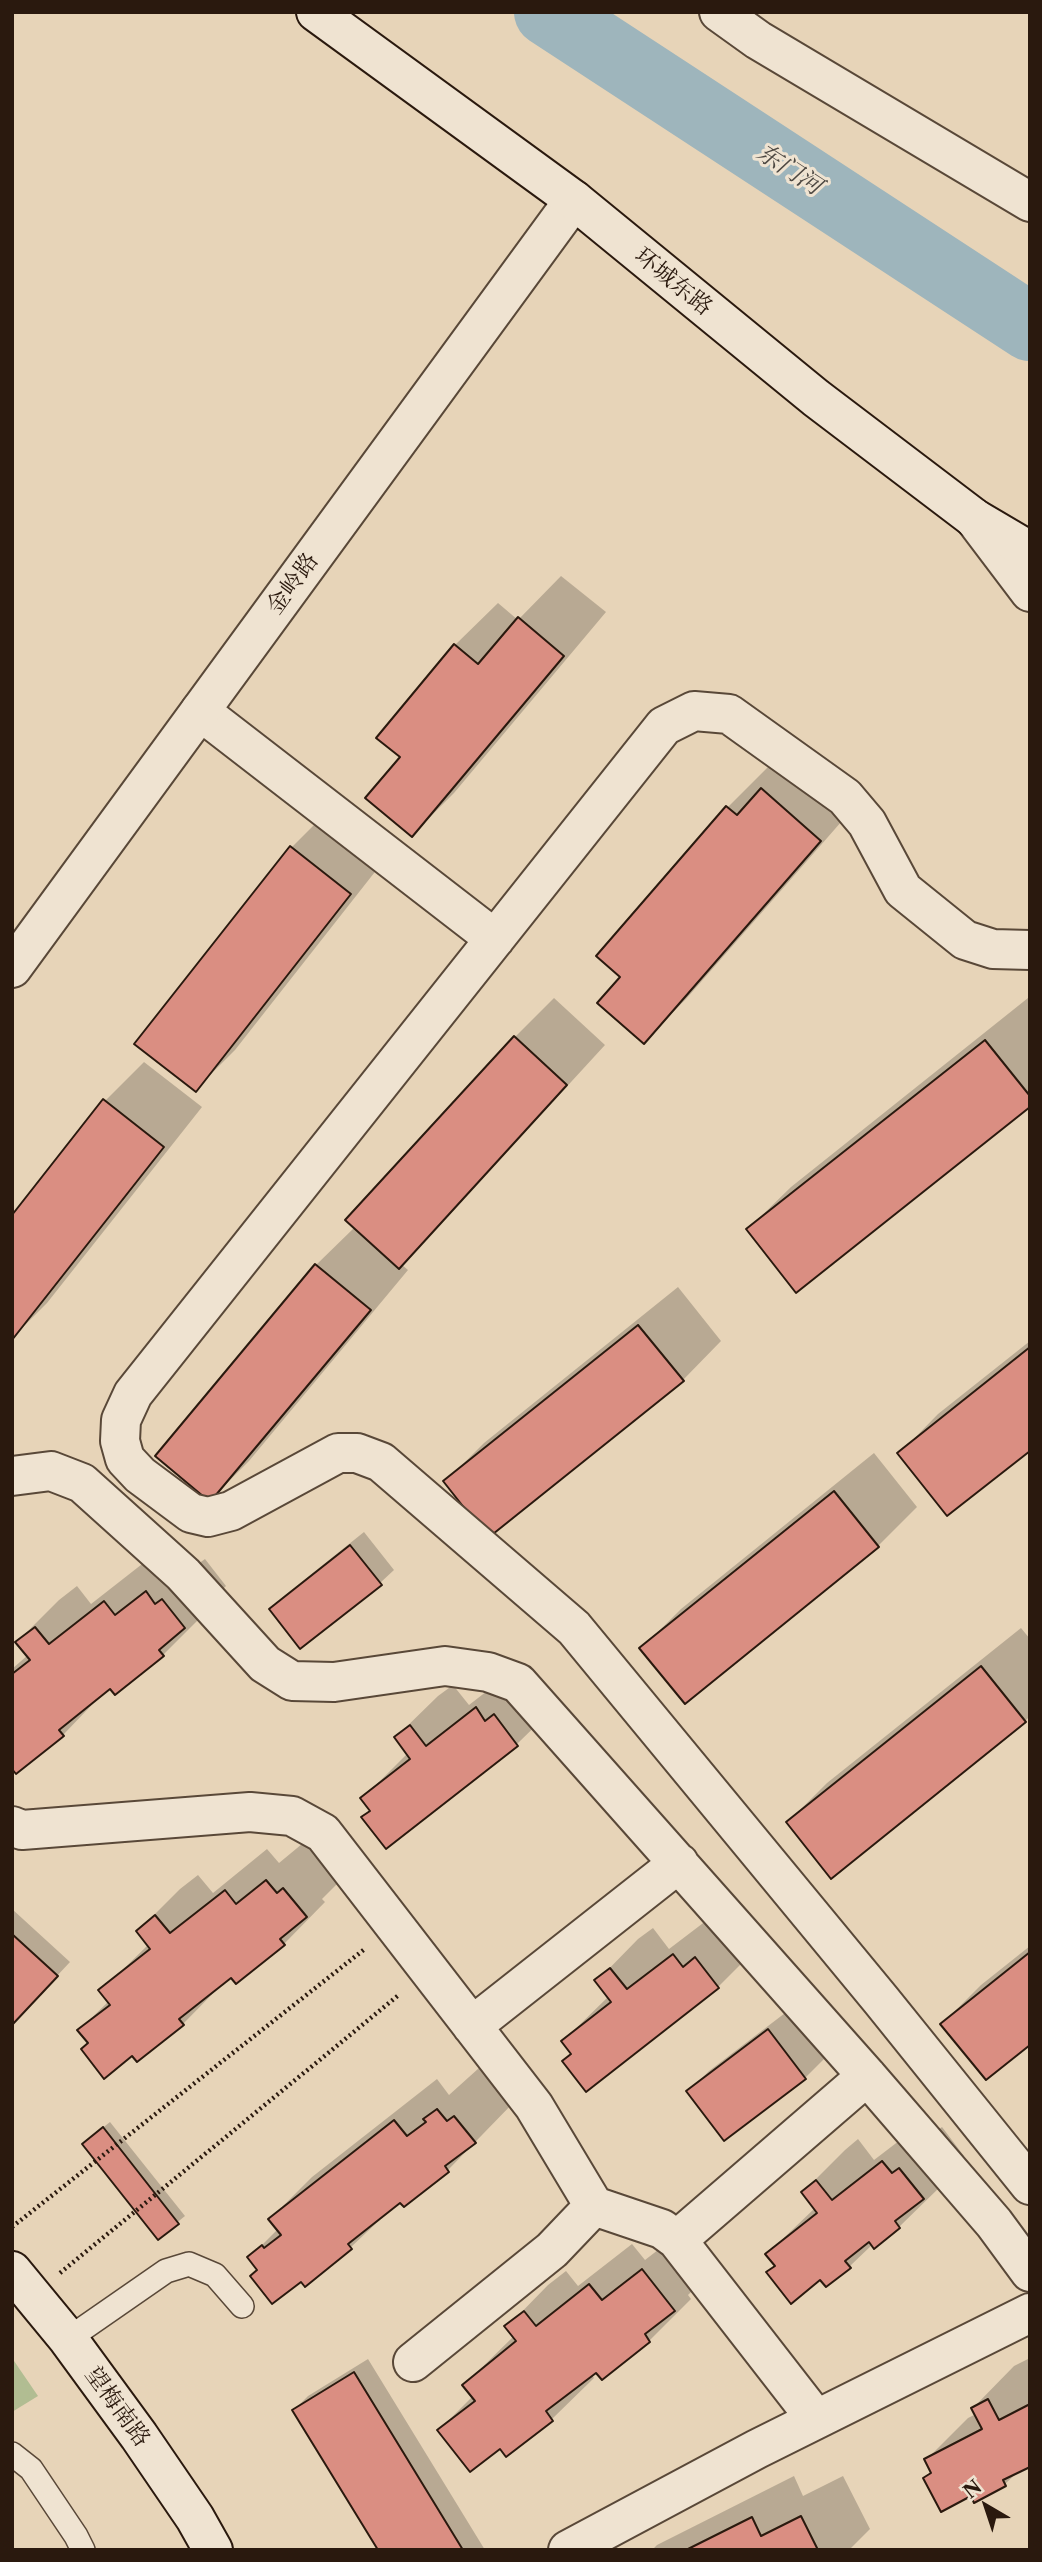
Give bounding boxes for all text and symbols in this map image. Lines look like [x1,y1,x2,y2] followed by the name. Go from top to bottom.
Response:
[751,138,827,202] water label: 东门河
[629,242,717,322] street label: 环城东路
[262,548,324,620] street label: 金岭路
[79,2362,155,2452] street label: 望梅南路
[951,2471,1021,2541] north arrow
[959,2475,986,2503] text: N

